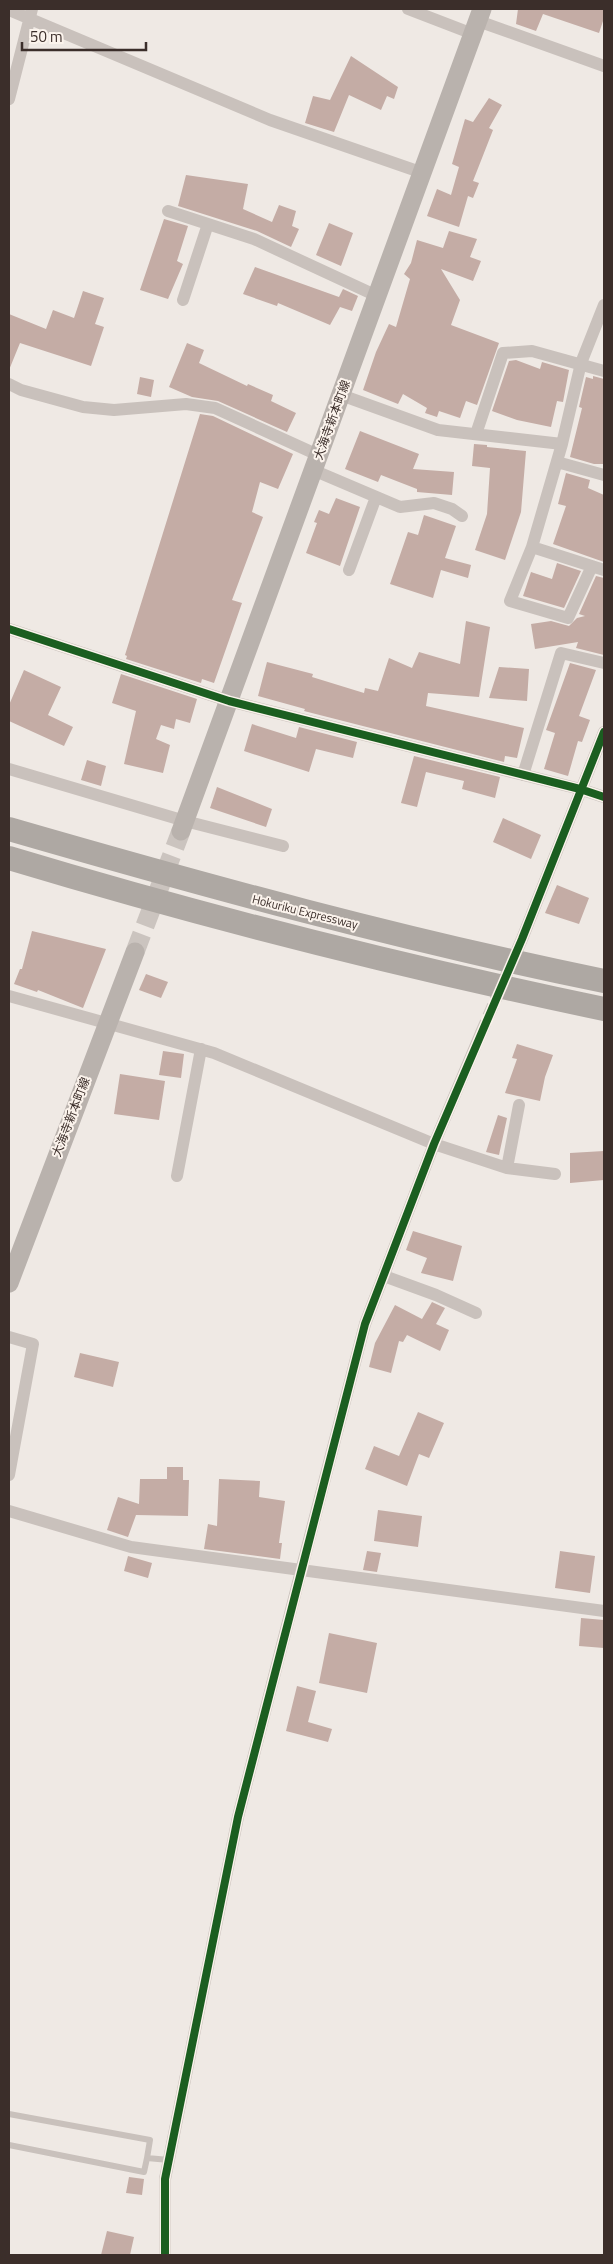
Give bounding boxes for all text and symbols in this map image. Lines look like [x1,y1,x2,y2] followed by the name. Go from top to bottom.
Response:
[22,20,146,52] scale bar
[30,25,63,48] text: 50 m
[308,377,355,463] street label: 大海寺新本町線
[250,889,360,934] street label: Hokuriku Expressway
[47,1074,94,1159] street label: 大海寺新本町線

